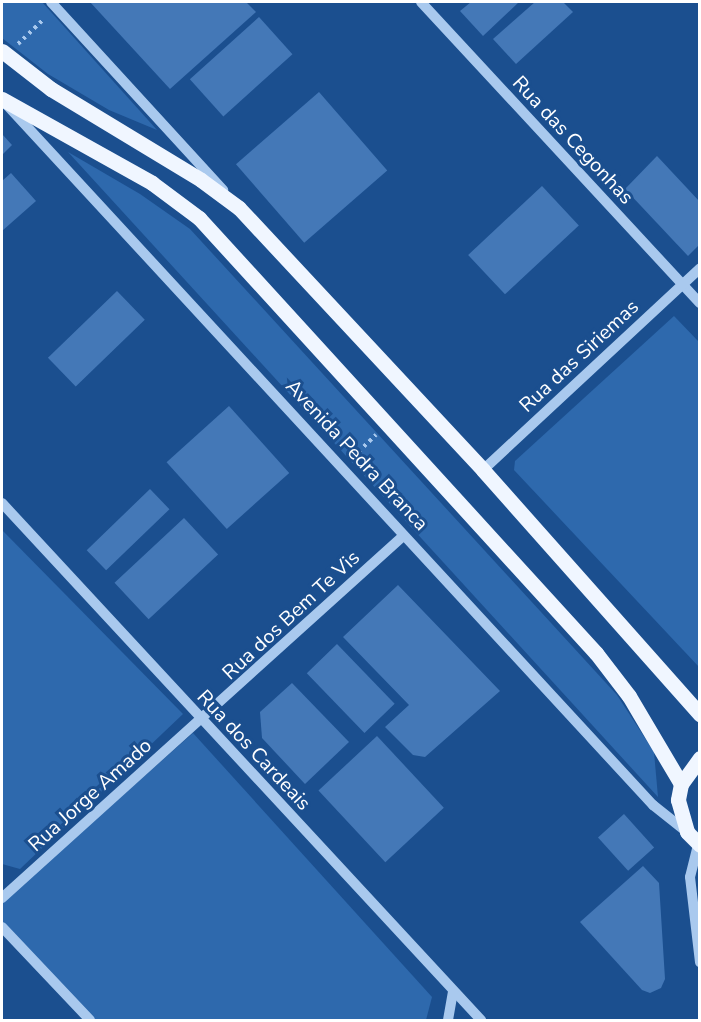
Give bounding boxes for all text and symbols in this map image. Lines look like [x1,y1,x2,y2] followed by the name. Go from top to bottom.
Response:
[507,71,639,209] street label: Rua das Cegonhas
[514,295,644,417] street label: Rua das Siriemas
[281,374,433,536] street label: Avenida Pedra Branca
[217,545,365,685] street label: Rua dos Bem Te Vis
[192,685,316,815] street label: Rua dos Cardeais
[23,733,157,857] street label: Rua Jorge Amado

